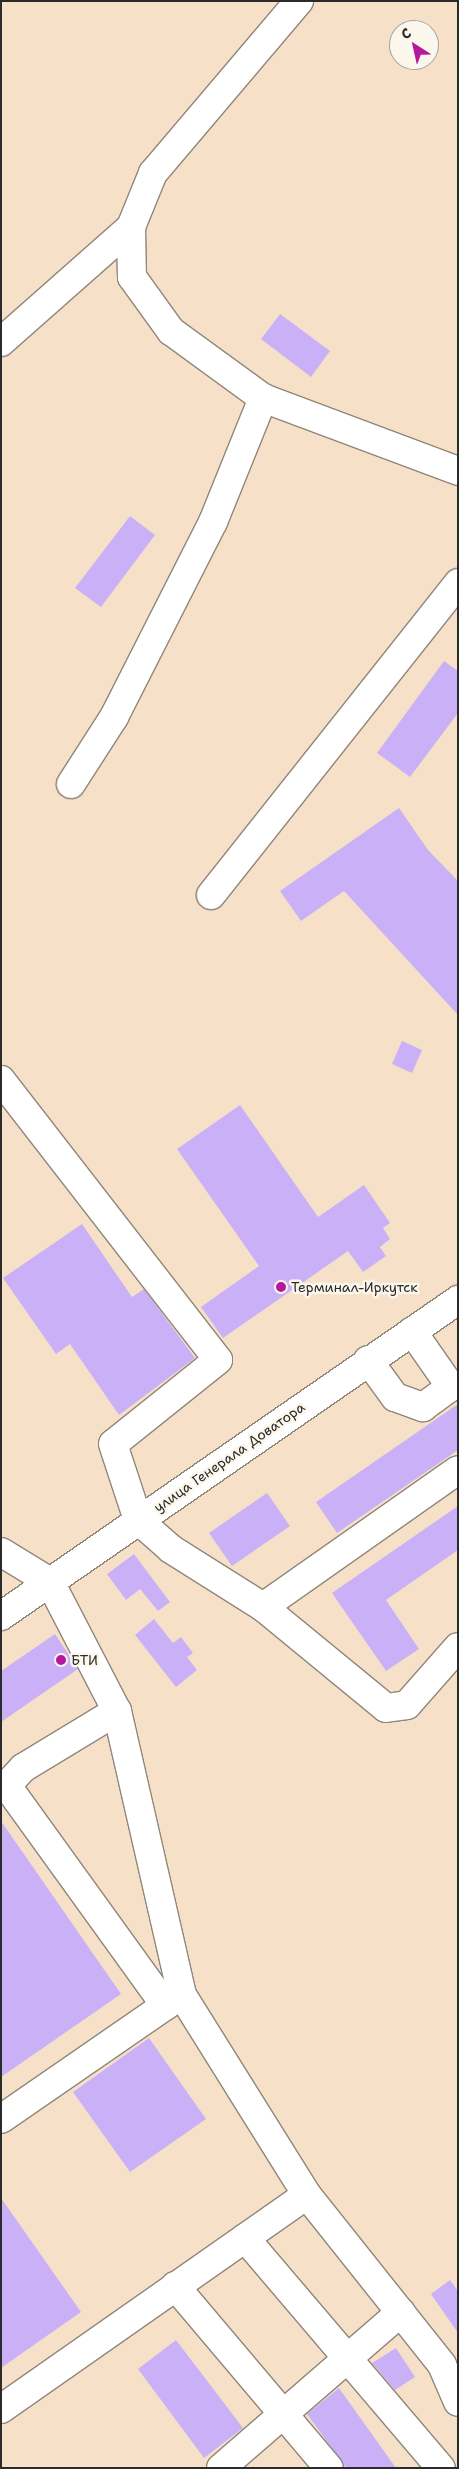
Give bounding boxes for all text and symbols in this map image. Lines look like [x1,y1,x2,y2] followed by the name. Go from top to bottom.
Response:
[389,20,439,70] north arrow
[397,24,415,43] text: С
[291,1279,418,1295] place label: Терминал-Иркутск
[275,1281,287,1293] marker: Терминал-Иркутск
[150,1398,308,1516] street label: улица Генерала Доватора
[71,1652,98,1668] place label: БТИ
[55,1654,67,1666] marker: БТИ

